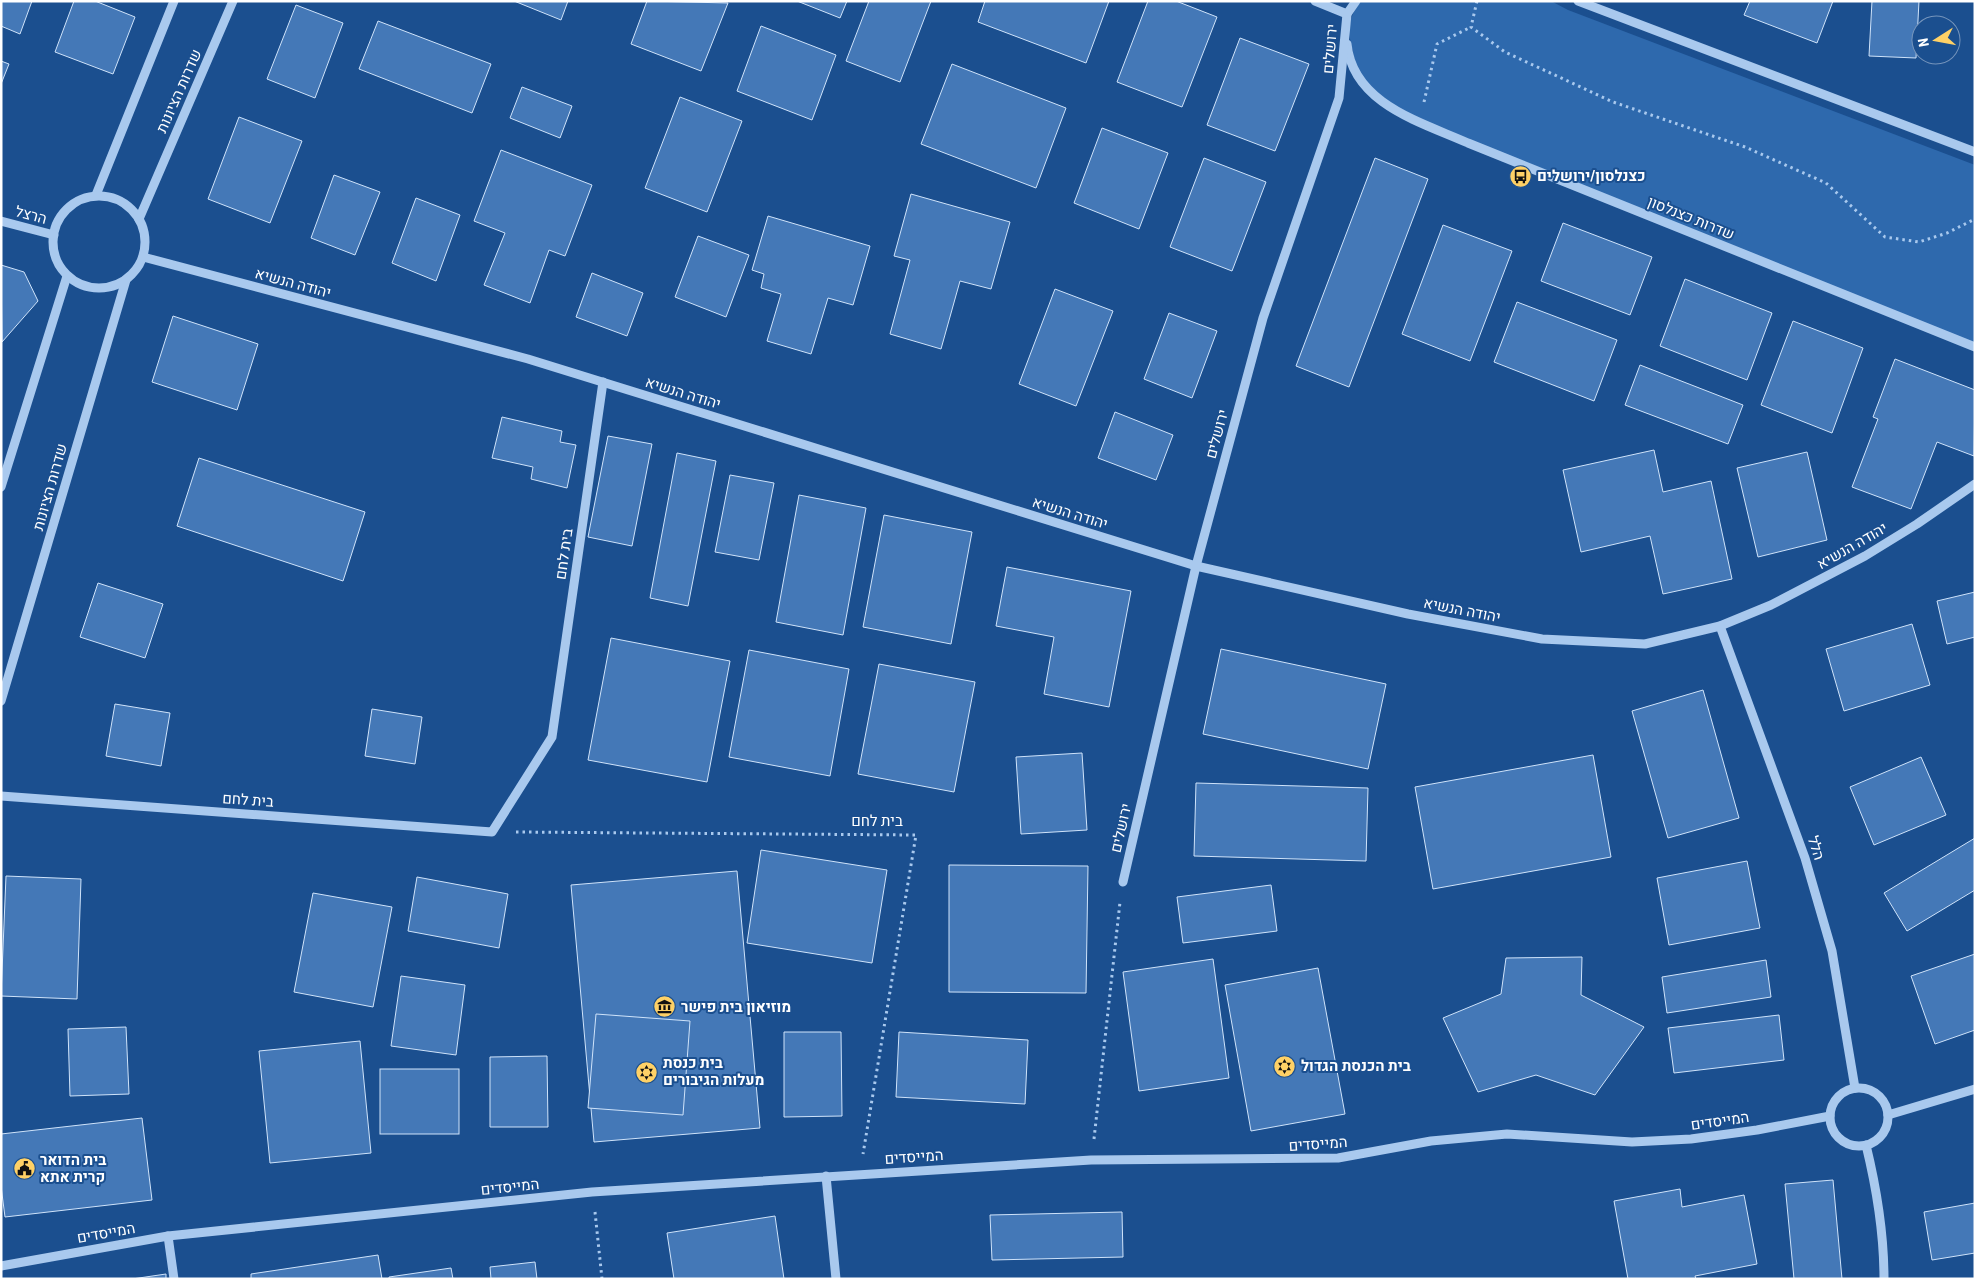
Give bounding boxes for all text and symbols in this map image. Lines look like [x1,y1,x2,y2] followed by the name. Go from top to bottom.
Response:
[1911,15,1961,65] north arrow
[1319,23,1341,75] street label: ירושלים
[1915,37,1932,48] text: N
[153,46,205,136] street label: שדרות הציונות
[1509,164,1533,188] bus stop icon: כצנלסון/ירושלים
[1537,167,1646,185] place label: כצנלסון/ירושלים
[1645,192,1737,244] street label: שדרות כצנלסון
[13,202,49,228] street label: הרצל
[253,264,333,302] street label: יהודה הנשיא
[643,373,723,413] street label: יהודה הנשיא
[1202,408,1232,460] street label: ירושלים
[29,441,71,533] street label: שדרות הציונות
[1030,493,1110,533] street label: יהודה הנשיא
[1814,519,1890,573] street label: יהודה הנשיא
[551,527,577,581] street label: בית לחם
[1422,594,1502,626] street label: יהודה הנשיא
[222,789,274,811] street label: בית לחם
[1107,802,1135,854] street label: ירושלים
[851,812,903,830] street label: בית לחם
[1804,834,1828,862] street label: הלל
[653,995,677,1019] museum icon: מוזיאון בית פישר
[681,998,791,1016] place label: מוזיאון בית פישר
[663,1054,765,1089] place label: בית כנסת מעלות הגיבורים
[1273,1054,1297,1078] synagogue icon: בית הכנסת הגדול
[1301,1057,1411,1075] place label: בית הכנסת הגדול
[635,1060,659,1084] synagogue icon: בית כנסת מעלות הגיבורים
[1690,1108,1750,1134] street label: המייסדים
[1288,1133,1348,1155] street label: המייסדים
[884,1146,944,1168] street label: המייסדים
[40,1151,106,1186] place label: בית הדואר קרית אתא
[12,1157,36,1181] public building icon: בית הדואר קרית אתא
[480,1175,540,1199] street label: המייסדים
[75,1219,137,1247] street label: המייסדים

